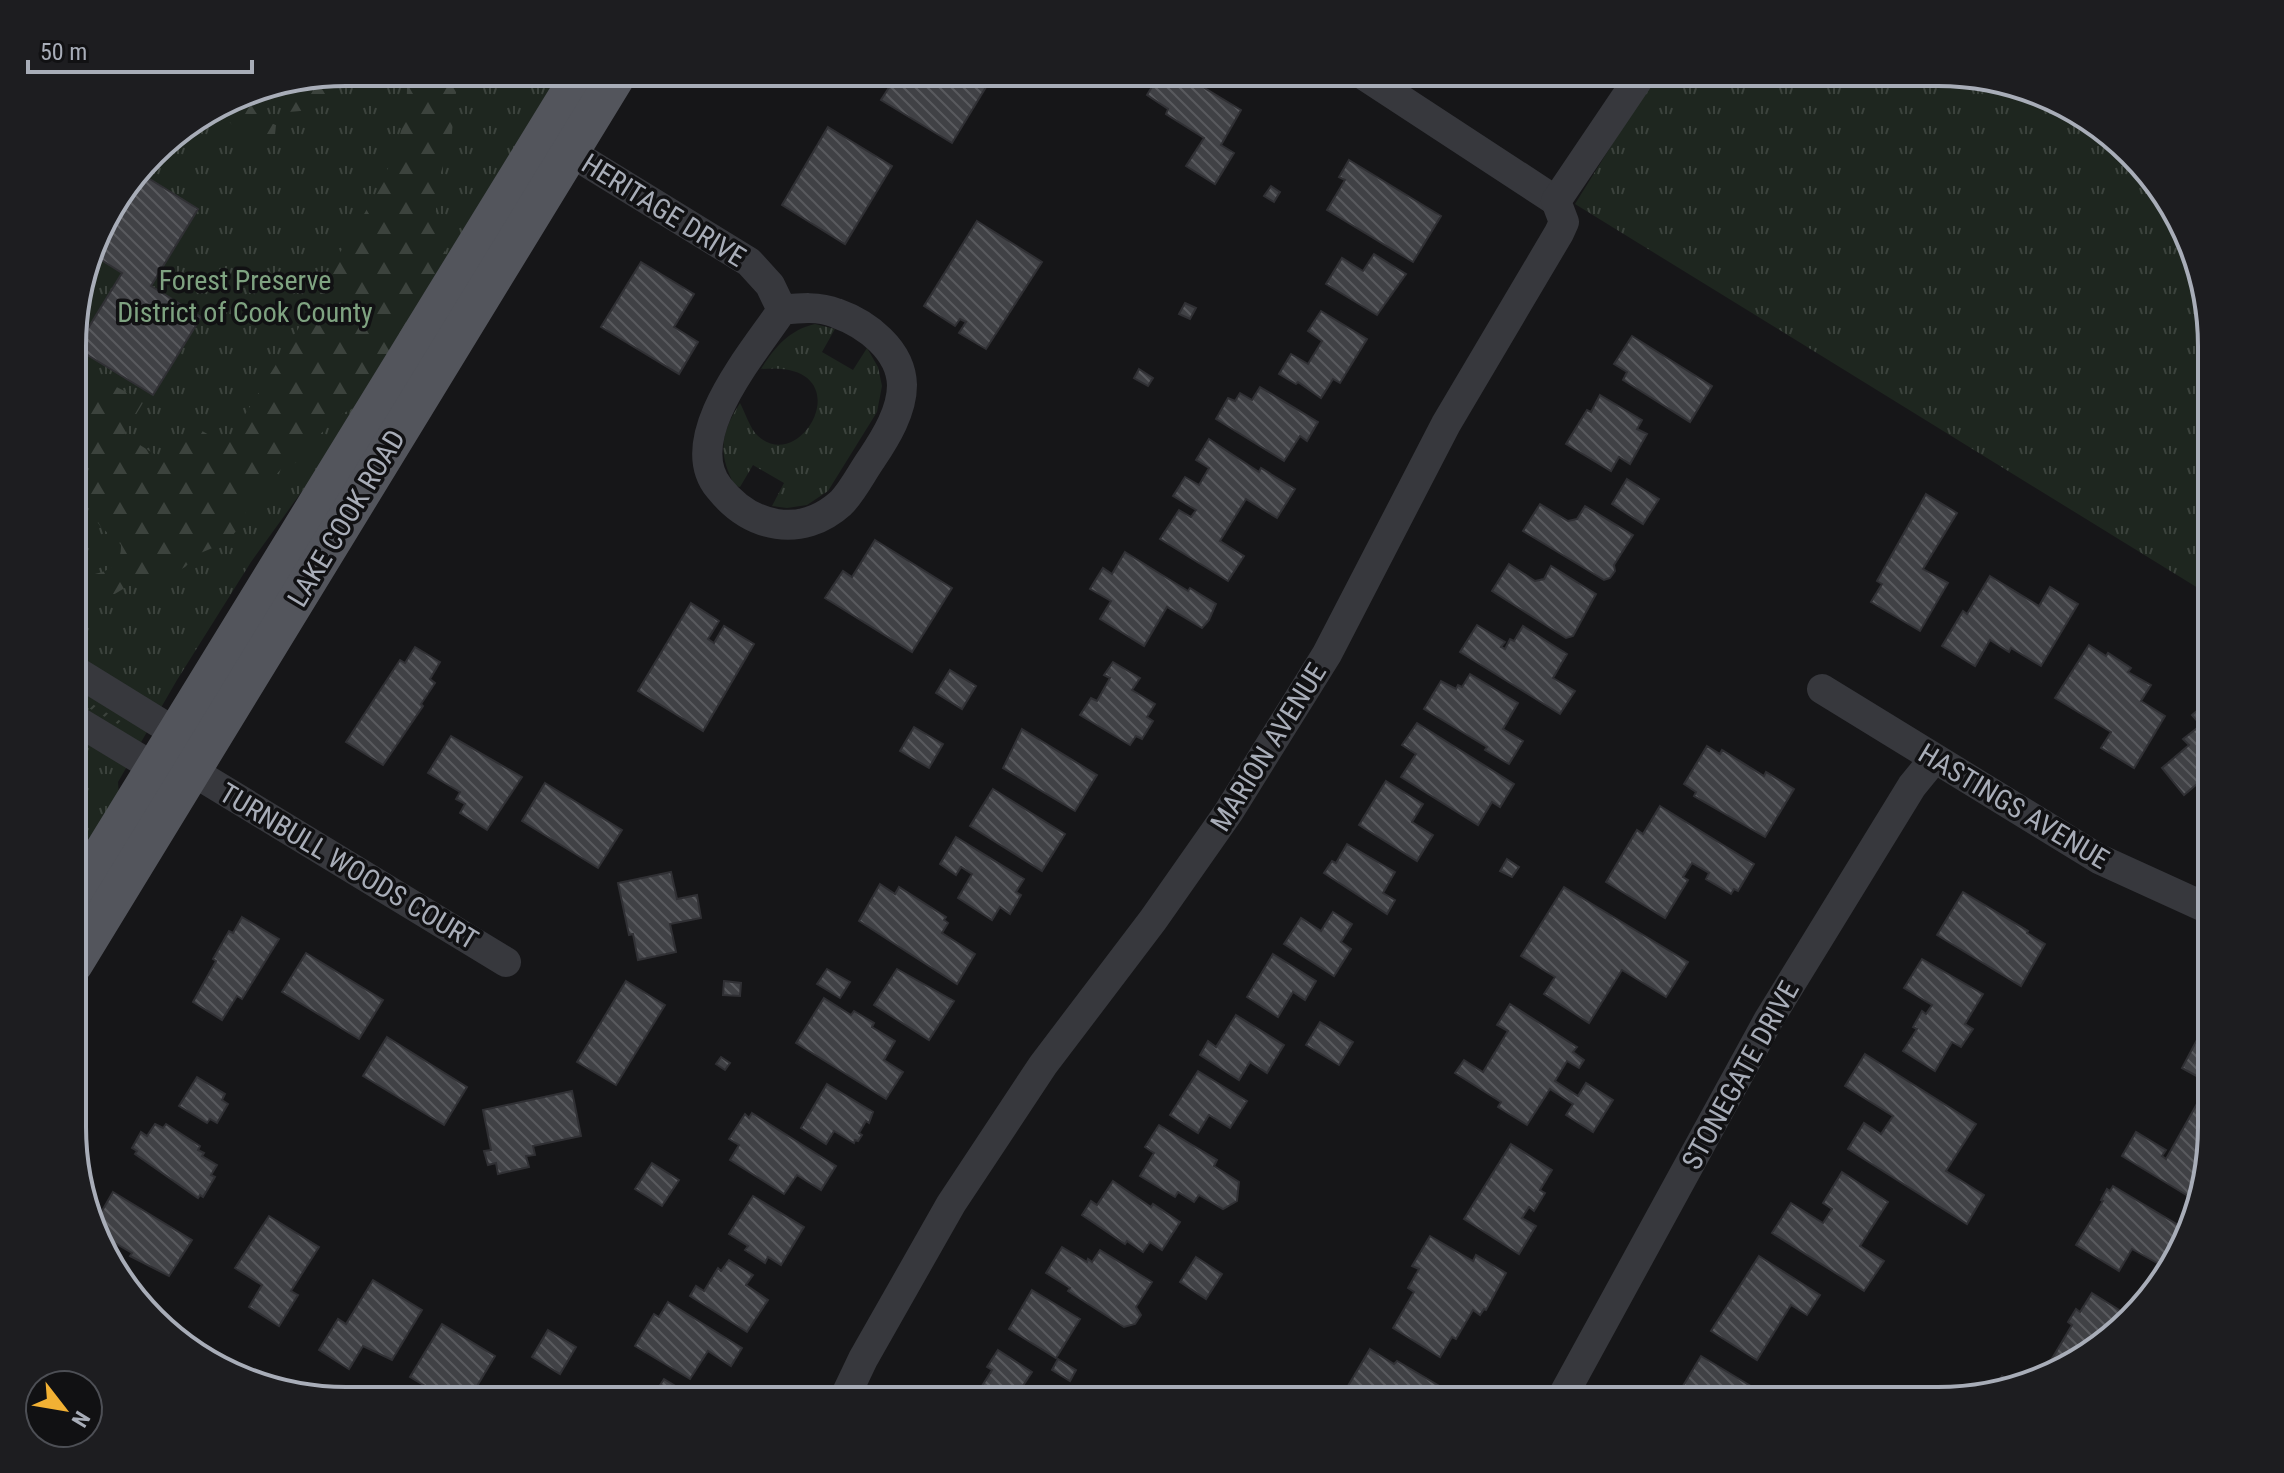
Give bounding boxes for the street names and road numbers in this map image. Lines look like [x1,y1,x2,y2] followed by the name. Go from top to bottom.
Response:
[576,147,752,274] street label: HERITAGE DRIVE
[281,424,412,613] street label: LAKE COOK ROAD
[1204,657,1333,837] street label: MARION AVENUE
[1913,737,2115,876] street label: HASTINGS AVENUE
[214,776,484,957] street label: TURNBULL WOODS COURT
[1675,975,1806,1175] street label: STONEGATE DRIVE

